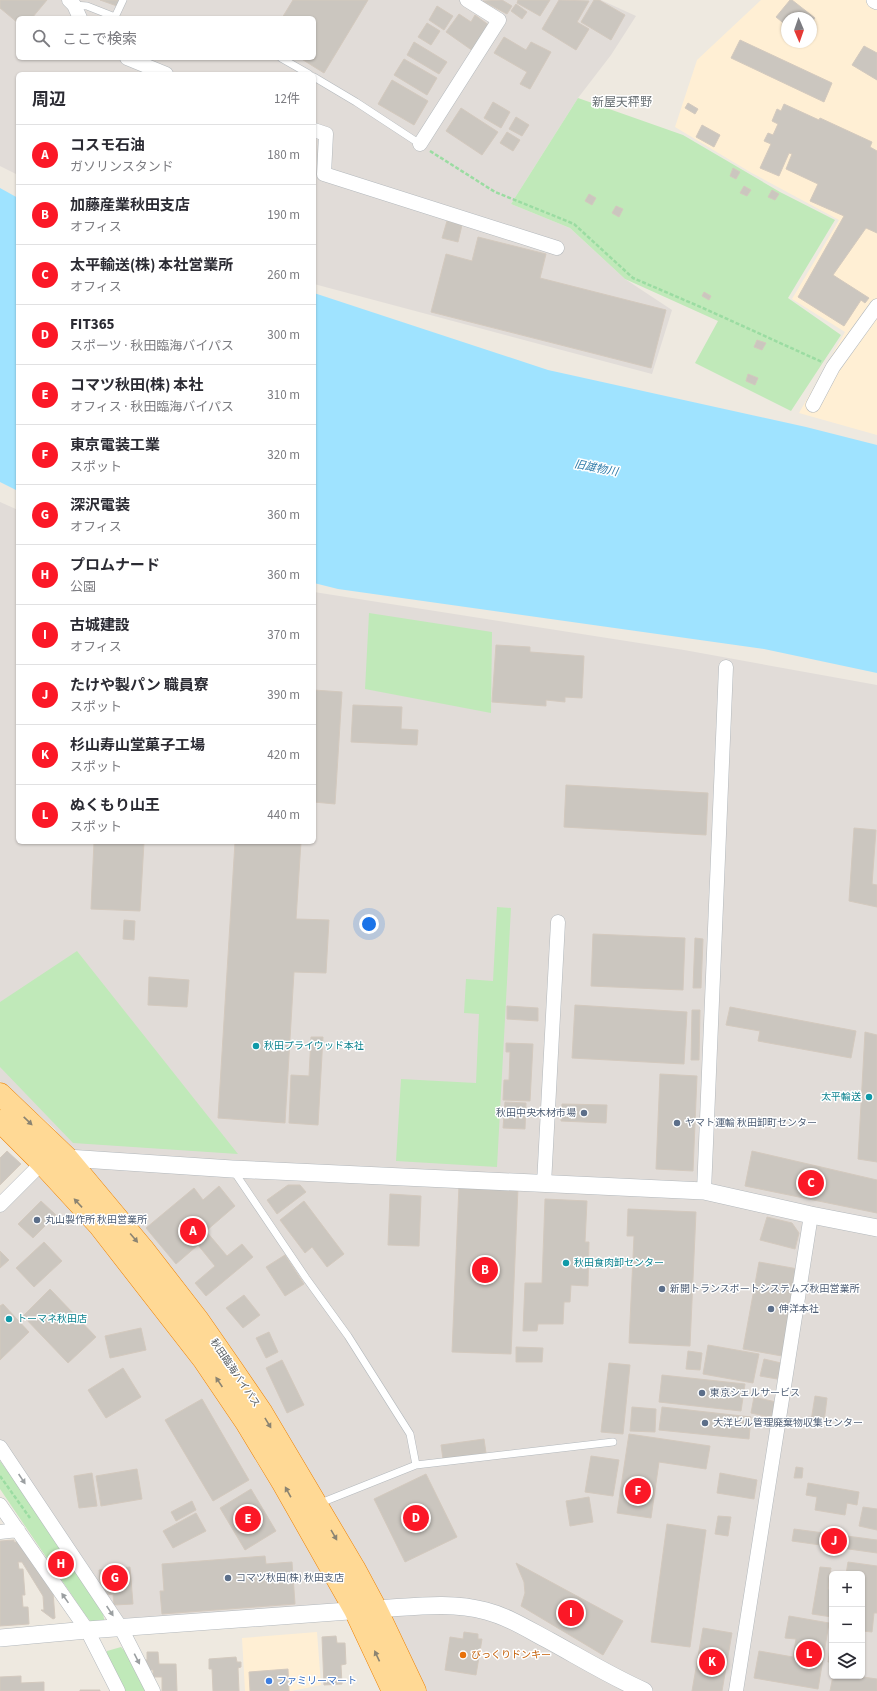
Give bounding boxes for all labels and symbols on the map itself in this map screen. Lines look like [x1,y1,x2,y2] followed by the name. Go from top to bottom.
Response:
[781,12,817,48] north arrow
[592,94,652,111] district label: 新屋天秤野
[573,456,620,480] water label: 旧雄物川
[359,914,379,934] your location
[264,1039,364,1053] place label: 秋田プライウッド本社
[251,1041,261,1051] marker: 秋田プライウッド本社
[821,1090,861,1104] place label: 太平輸送
[864,1092,874,1102] marker: 太平輸送
[496,1106,576,1120] place label: 秋田中央木材市場
[579,1108,589,1118] marker: 秋田中央木材市場
[23,1116,33,1126] one-way arrow
[685,1116,817,1130] place label: ヤマト運輸 秋田卸町センター
[672,1118,682,1128] marker: ヤマト運輸 秋田卸町センター
[798,1168,824,1198] pin: C
[74,1198,83,1208] one-way arrow
[45,1213,147,1227] place label: 丸山製作所 秋田営業所
[32,1215,42,1225] marker: 丸山製作所 秋田営業所
[180,1216,206,1246] pin: A
[129,1233,138,1244] one-way arrow
[472,1255,498,1285] pin: B
[574,1256,664,1270] place label: 秋田食肉卸センター
[561,1258,571,1268] marker: 秋田食肉卸センター
[670,1282,860,1296] place label: 新開トランスポートシステムズ秋田営業所
[657,1284,667,1294] marker: 新開トランスポートシステムズ秋田営業所
[778,1302,819,1316] place label: 伸洋本社
[766,1304,776,1314] marker: 伸洋本社
[17,1312,87,1326] place label: トーマネ秋田店
[4,1314,14,1324] marker: トーマネ秋田店
[207,1336,263,1410] street label: 秋田臨海バイパス
[215,1377,223,1387] one-way arrow
[710,1386,800,1400] place label: 東京シェルサービス
[697,1388,707,1398] marker: 東京シェルサービス
[713,1416,863,1430] place label: 大洋ビル管理廃棄物収集センター
[264,1417,271,1429] one-way arrow
[700,1418,710,1428] marker: 大洋ビル管理廃棄物収集センター
[18,1474,26,1484] one-way arrow
[625,1476,651,1506] pin: F
[285,1486,292,1498] one-way arrow
[403,1503,429,1533] pin: D
[235,1504,261,1534] pin: E
[821,1526,847,1556] pin: J
[331,1529,338,1540] one-way arrow
[48,1549,74,1579] pin: H
[102,1563,128,1593] pin: G
[236,1571,344,1585] place label: コマツ秋田(株) 秋田支店
[223,1573,233,1583] marker: コマツ秋田(株) 秋田支店
[61,1592,69,1603] one-way arrow
[558,1598,584,1628] pin: I
[106,1605,114,1616] one-way arrow
[796,1639,822,1669] pin: L
[699,1647,725,1677] pin: K
[471,1648,551,1662] place label: びっくりドンキー
[374,1650,380,1661] one-way arrow
[458,1650,468,1660] marker: びっくりドンキー
[134,1654,140,1665] one-way arrow
[277,1674,357,1688] place label: ファミリーマート
[264,1676,274,1686] marker: ファミリーマート

